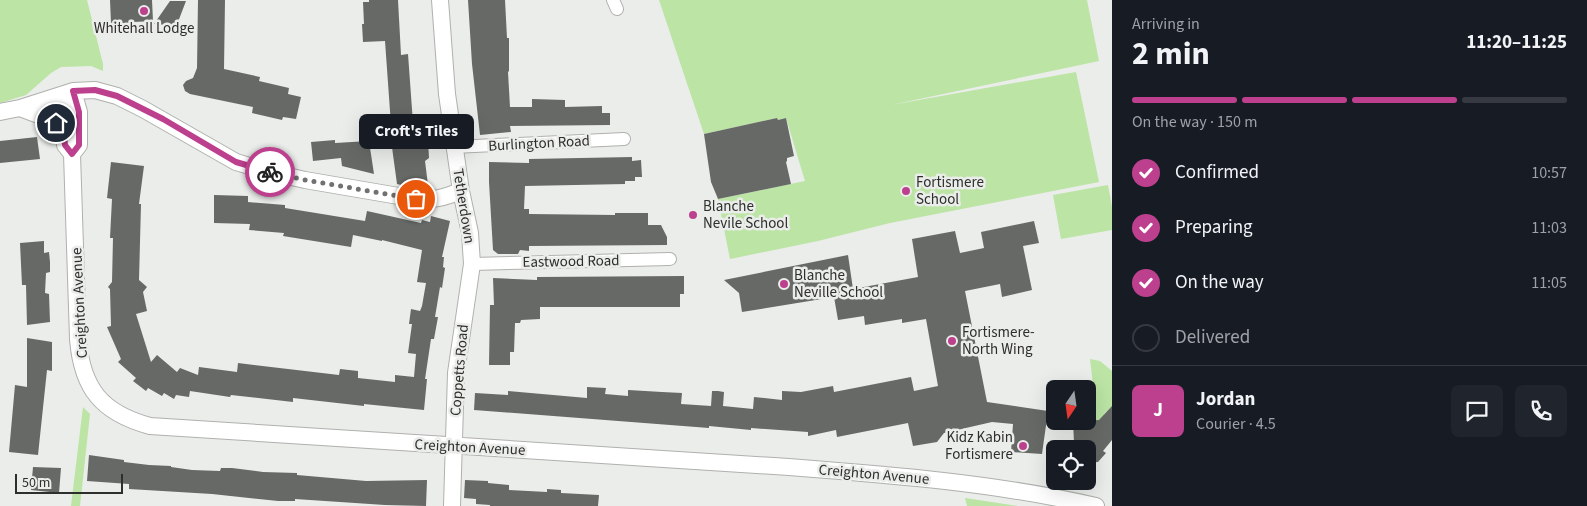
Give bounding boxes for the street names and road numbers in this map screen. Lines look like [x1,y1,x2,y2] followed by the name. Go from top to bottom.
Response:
[488,130,590,157] street label: Burlington Road
[447,167,480,245] street label: Tetherdown
[66,247,93,359] street label: Creighton Avenue
[522,250,620,273] street label: Eastwood Road
[445,323,474,417] street label: Coppetts Road
[414,434,526,461] street label: Creighton Avenue
[818,459,930,490] street label: Creighton Avenue

